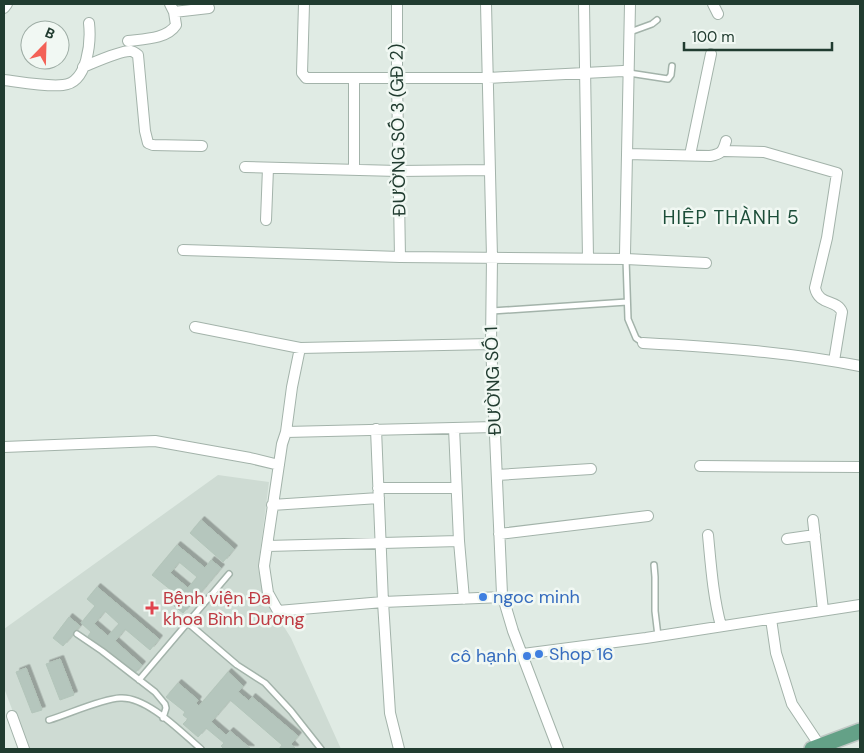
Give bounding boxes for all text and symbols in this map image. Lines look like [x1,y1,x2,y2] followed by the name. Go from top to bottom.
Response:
[20,20,70,70] north arrow
[684,20,832,52] scale bar
[42,23,58,43] text: B
[692,27,735,47] text: 100 m
[384,43,412,217] street label: ĐƯỜNG SỐ 3 (GĐ 2)
[662,205,800,230] district label: HIỆP THÀNH 5
[479,326,507,436] street label: ĐƯỜNG SỐ 1
[493,585,580,609] place label: ngoc minh
[163,586,305,631] place label: Bệnh viện Đa khoa Bình Dương
[477,591,489,603] marker: ngoc minh
[145,601,159,615] marker: Bệnh viện Đa khoa Bình Dương
[549,642,613,666] place label: Shop 16
[450,644,517,668] place label: cô hạnh
[533,648,545,660] marker: Shop 16
[521,650,533,662] marker: cô hạnh

